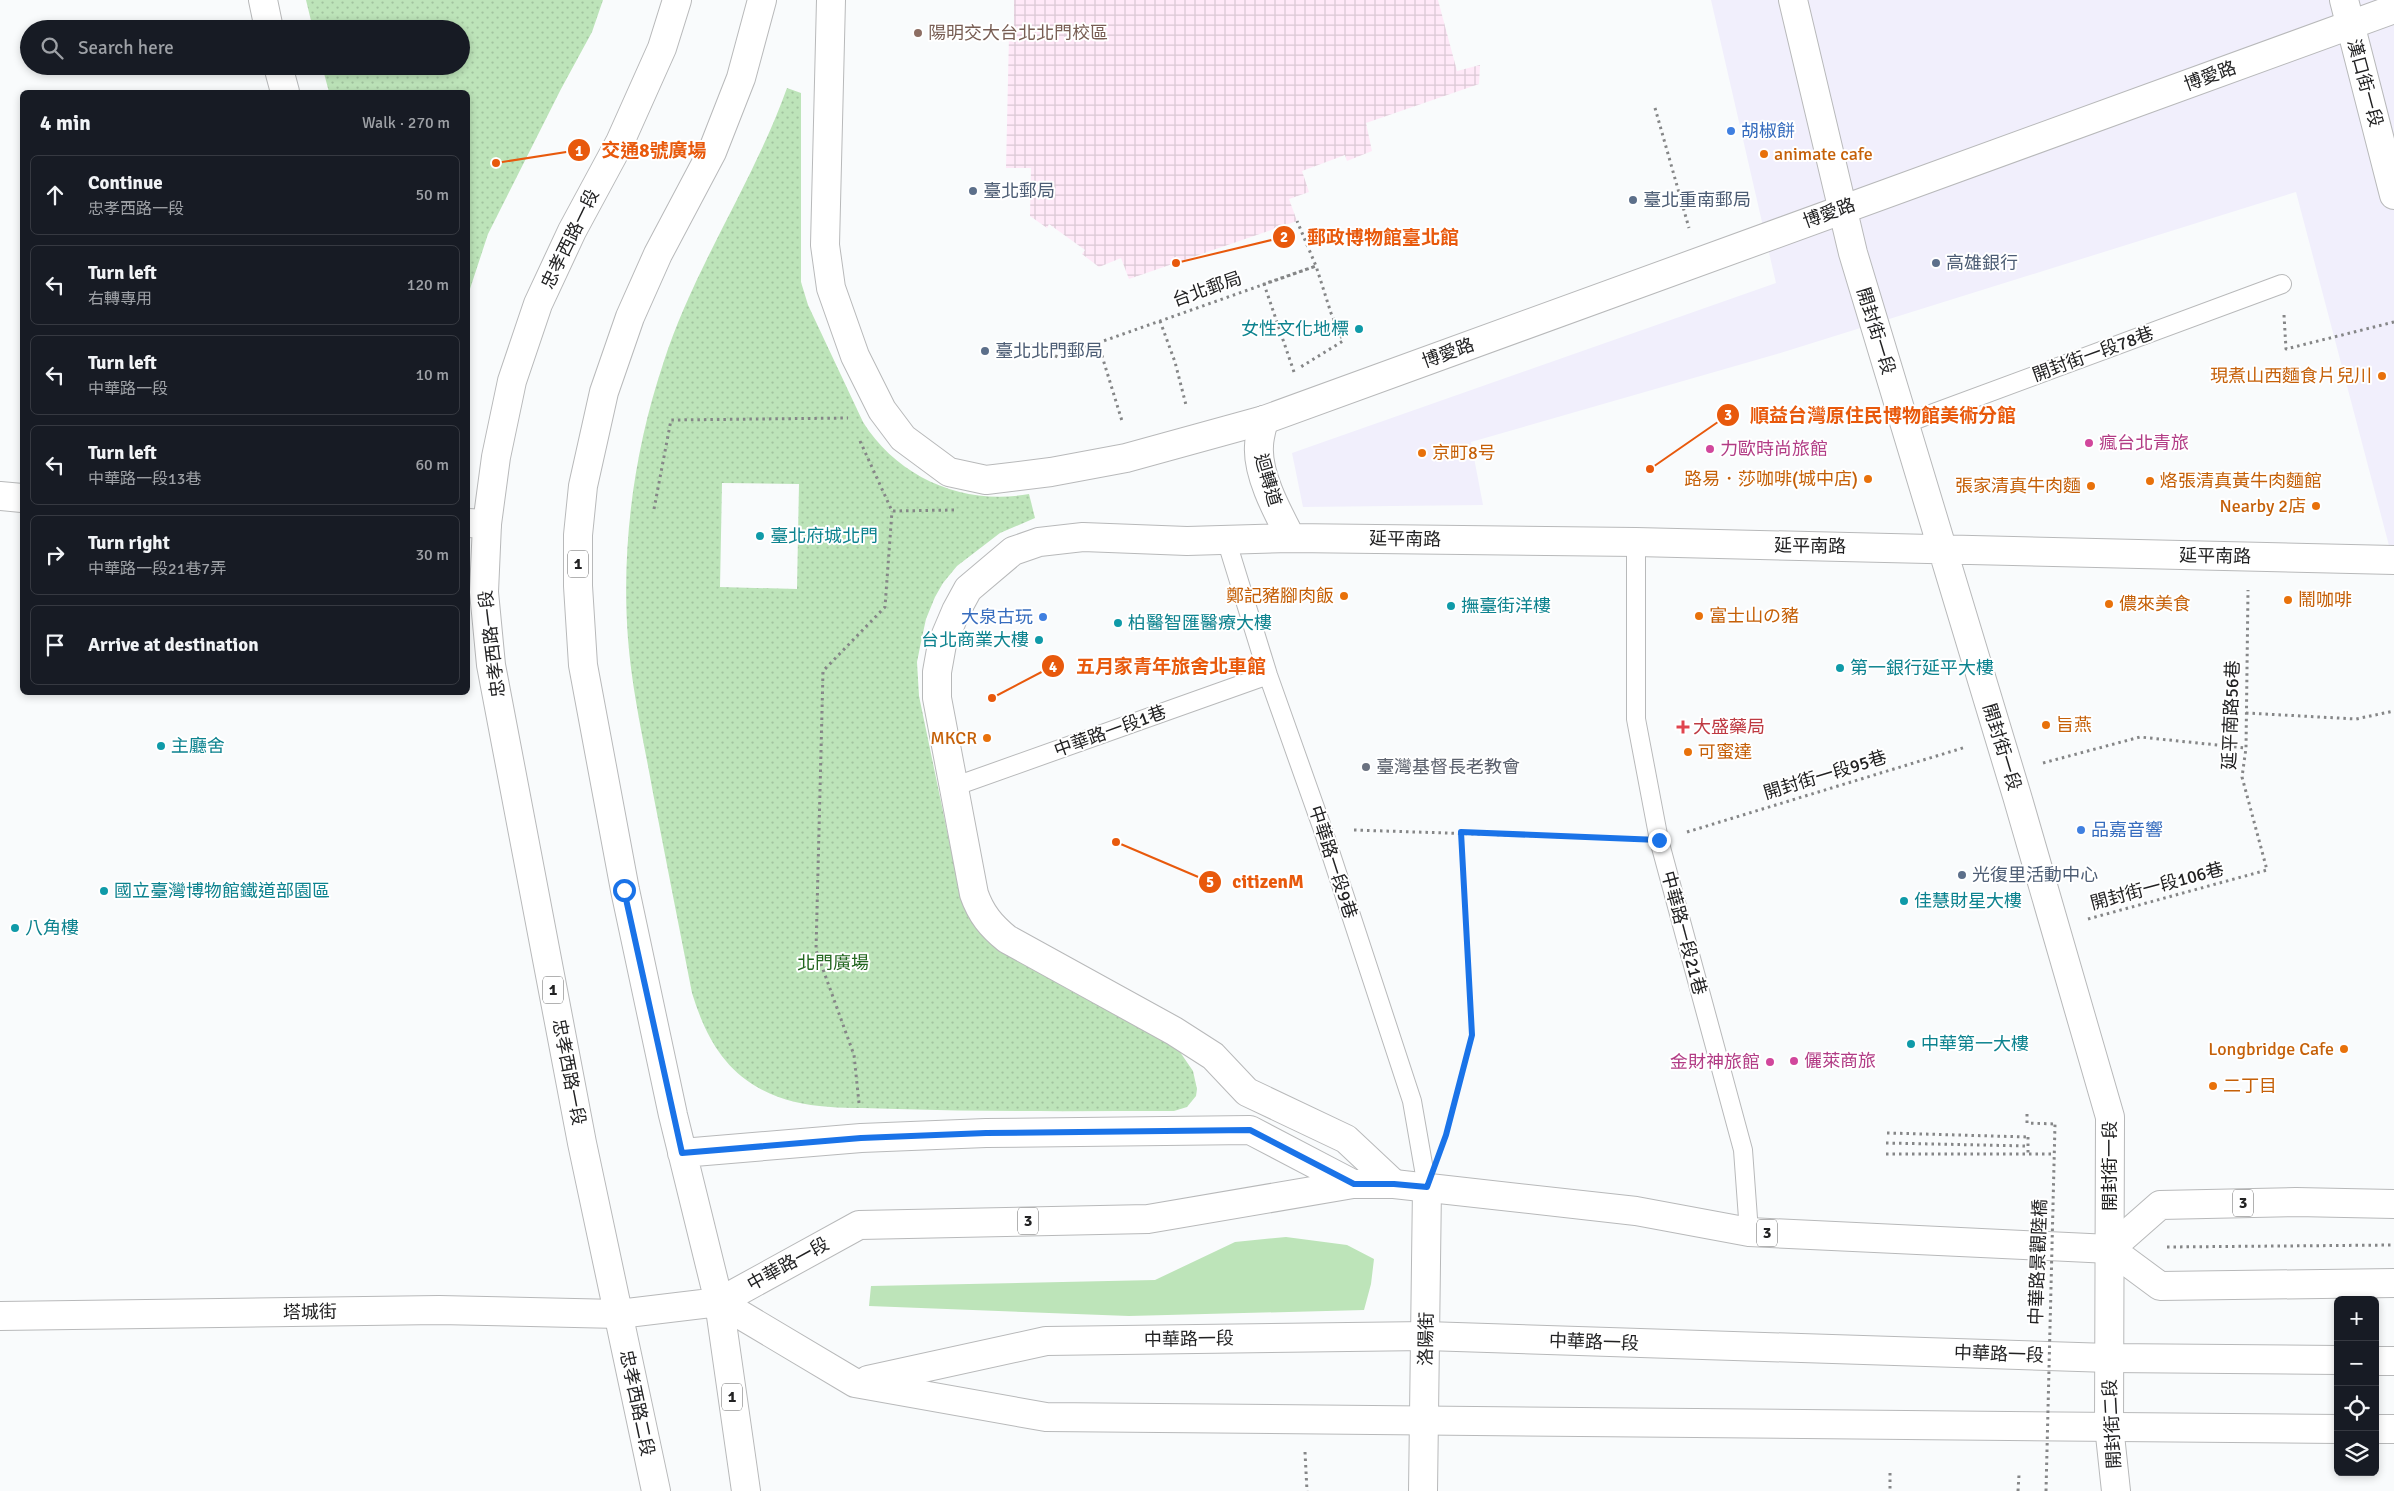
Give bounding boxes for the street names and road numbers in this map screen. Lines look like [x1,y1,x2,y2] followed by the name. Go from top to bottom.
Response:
[2343,37,2387,129] street label: 漢口街一段
[2181,56,2239,96] street label: 博愛路
[536,186,604,292] street label: 忠孝西路一段
[1800,193,1858,233] street label: 博愛路
[1169,267,1245,311] street label: 台北郵局
[1852,285,1900,377] street label: 開封街一段
[2029,322,2157,386] street label: 開封街一段78巷
[1419,333,1477,373] street label: 博愛路
[1250,451,1286,509] street label: 迴轉道
[1369,527,1441,551] street label: 延平南路
[1774,534,1846,558] street label: 延平南路
[2179,544,2251,568] street label: 延平南路
[568,550,588,578] road number: 1
[475,589,509,699] street label: 忠孝西路一段
[2218,660,2244,770] street label: 延平南路56巷
[1051,701,1169,761] street label: 中華路一段1巷
[1978,701,2026,793] street label: 開封街一段
[1761,746,1889,804] street label: 開封街一段95巷
[1304,803,1362,921] street label: 中華路一段9巷
[2088,858,2226,914] street label: 開封街一段106巷
[1657,869,1711,997] street label: 中華路一段21巷
[543,976,563,1004] road number: 1
[548,1017,590,1127] street label: 忠孝西路一段
[2099,1121,2121,1211] street label: 開封街一段
[2233,1190,2253,1216] road number: 3
[2025,1199,2051,1325] street label: 中華路景觀陸橋
[1018,1208,1038,1234] road number: 3
[1757,1220,1777,1246] road number: 3
[743,1233,833,1295] street label: 中華路一段
[283,1301,337,1323] street label: 塔城街
[1415,1312,1437,1366] street label: 洛陽街
[1144,1327,1234,1351] street label: 中華路一段
[1549,1329,1639,1355] street label: 中華路一段
[1954,1341,2044,1367] street label: 中華路一段
[615,1348,659,1458] street label: 忠孝西路二段
[2099,1378,2125,1470] street label: 開封街二段
[722,1384,742,1410] road number: 1

